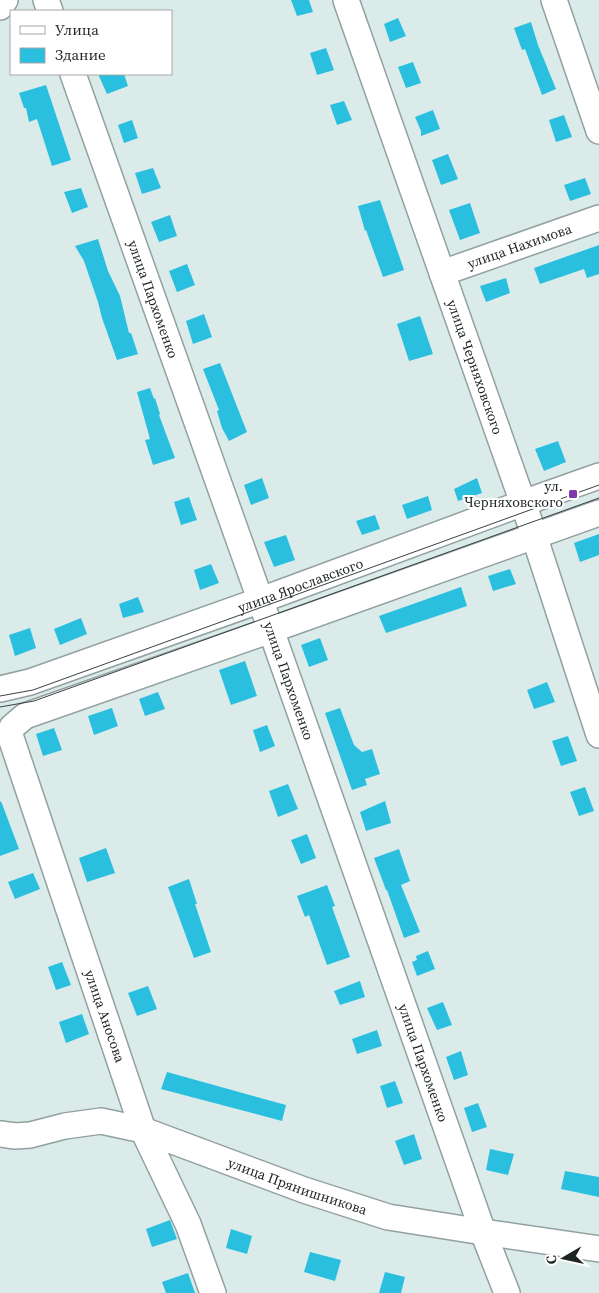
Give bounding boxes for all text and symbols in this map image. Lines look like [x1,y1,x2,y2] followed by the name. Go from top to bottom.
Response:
[10,10,172,75] legend
[55,19,99,40] text: Улица
[55,44,106,65] text: Здание
[464,218,575,273] street label: улица Нахимова
[123,237,184,361] street label: улица Пархоменко
[442,297,508,437] street label: улица Черняховского
[464,476,563,512] place label: ул. Черняховского
[567,488,579,500] marker: ул. Черняховского
[235,553,366,617] street label: улица Ярославского
[259,619,319,743] street label: улица Пархоменко
[80,967,131,1066] street label: улица Аносова
[393,1001,454,1125] street label: улица Пархоменко
[225,1153,370,1220] street label: улица Прянишникова
[539,1233,589,1283] north arrow
[541,1254,562,1266] text: С

